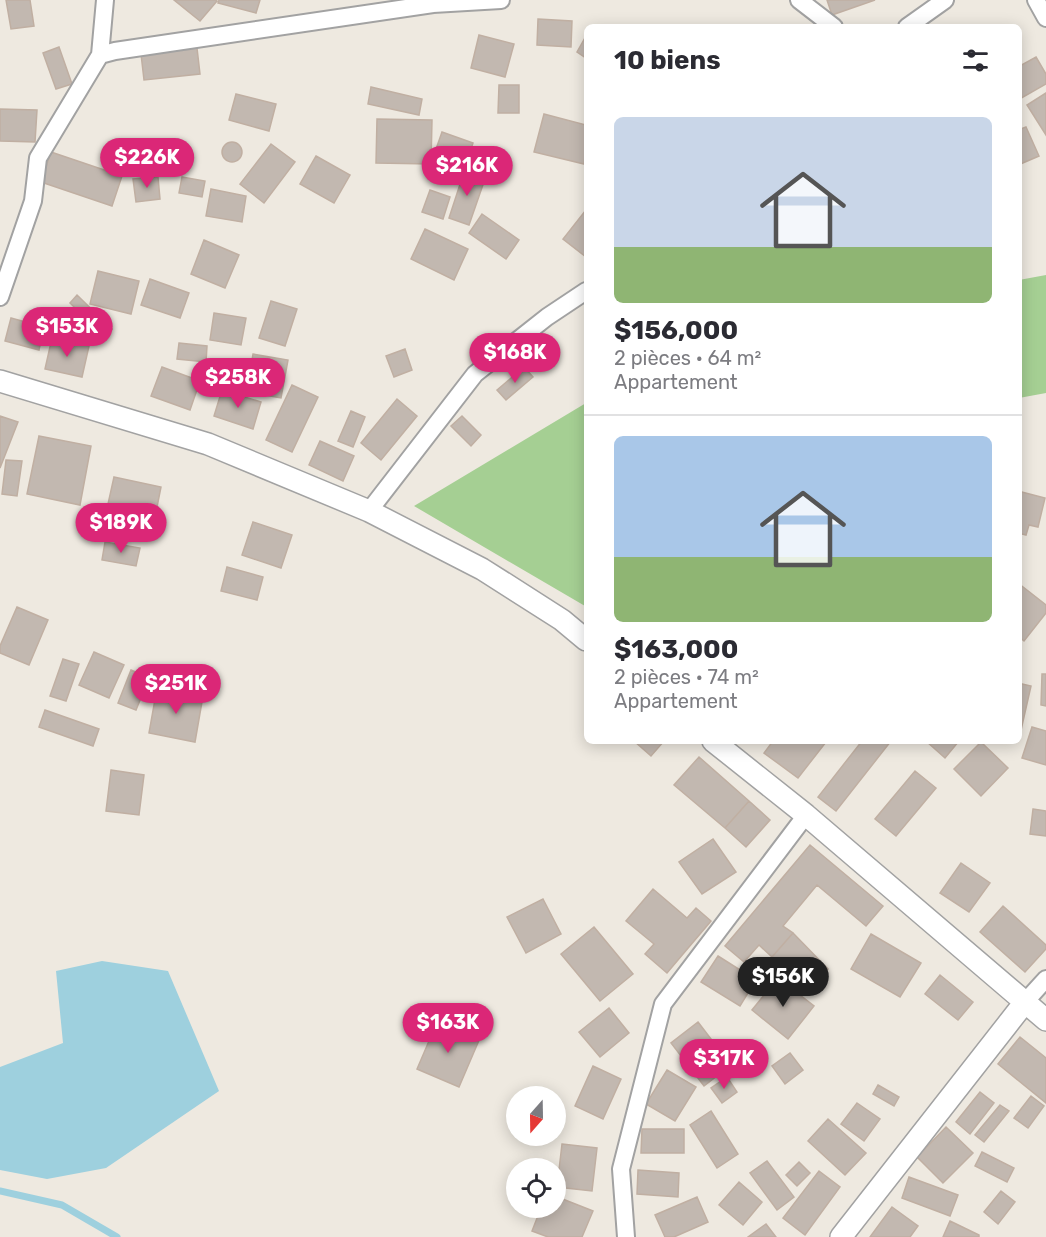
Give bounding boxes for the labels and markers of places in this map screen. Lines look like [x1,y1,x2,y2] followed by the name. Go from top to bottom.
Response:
[105,138,189,189] pin: $226K
[425,146,509,197] pin: $216K
[25,307,109,358] pin: $153K
[473,333,557,384] pin: $168K
[196,358,280,409] pin: $258K
[79,503,163,554] pin: $189K
[134,664,218,715] pin: $251K
[741,957,825,1008] pin: $156K
[406,1003,490,1054] pin: $163K
[682,1039,766,1090] pin: $317K

